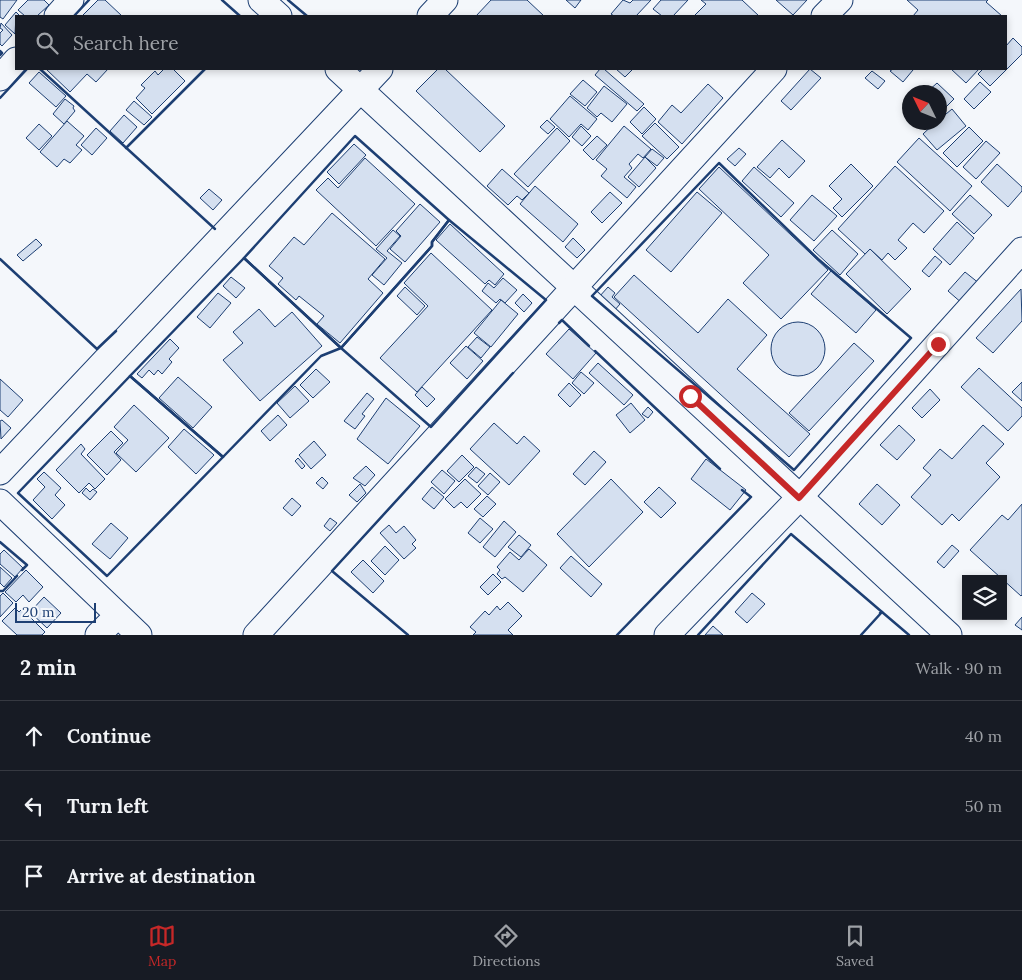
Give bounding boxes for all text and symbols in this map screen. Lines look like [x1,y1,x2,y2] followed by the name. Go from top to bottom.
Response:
[15,15,1007,70] search box
[33,29,61,57] icon: search
[73,31,179,55] text: Search here
[902,85,947,130] north arrow
[927,333,950,356] route end
[679,385,702,408] route start
[962,575,1007,620] map controls
[962,575,1007,620] button: layers
[15,600,96,623] scale bar
[22,603,54,621] text: 20 m
[20,654,76,681] text: 2 min
[915,658,1002,678] text: Walk · 90 m
[20,722,48,750] icon: ahead
[67,724,151,748] text: Continue
[965,726,1002,746] text: 40 m
[20,792,48,820] icon: left
[67,794,148,818] text: Turn left
[965,796,1002,816] text: 50 m
[20,862,48,890] icon: arrive
[67,864,256,888] text: Arrive at destination
[148,922,176,970] tab: Map
[472,922,540,970] tab: Directions
[836,922,874,970] tab: Saved

